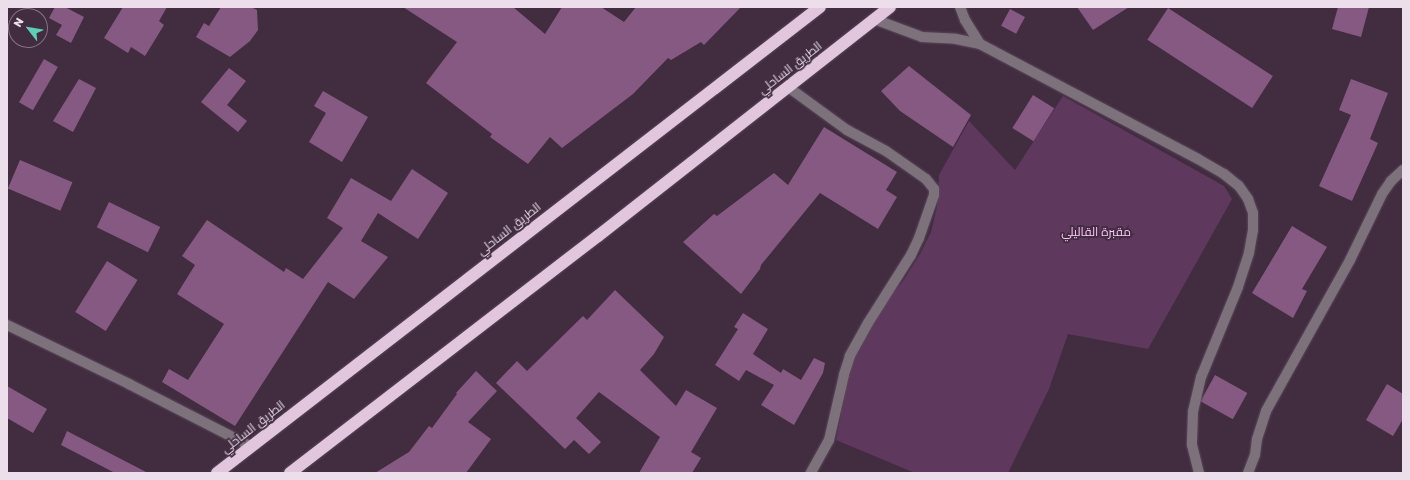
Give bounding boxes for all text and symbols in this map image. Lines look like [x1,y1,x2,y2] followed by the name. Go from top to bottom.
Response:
[8,8,48,48] north arrow
[10,15,26,29] text: N
[755,39,825,97] street label: الطريق الساحلي
[474,200,544,258] street label: الطريق الساحلي
[1061,225,1131,239] park label: مقبرة القاليلي
[218,398,288,456] street label: الطريق الساحلي

